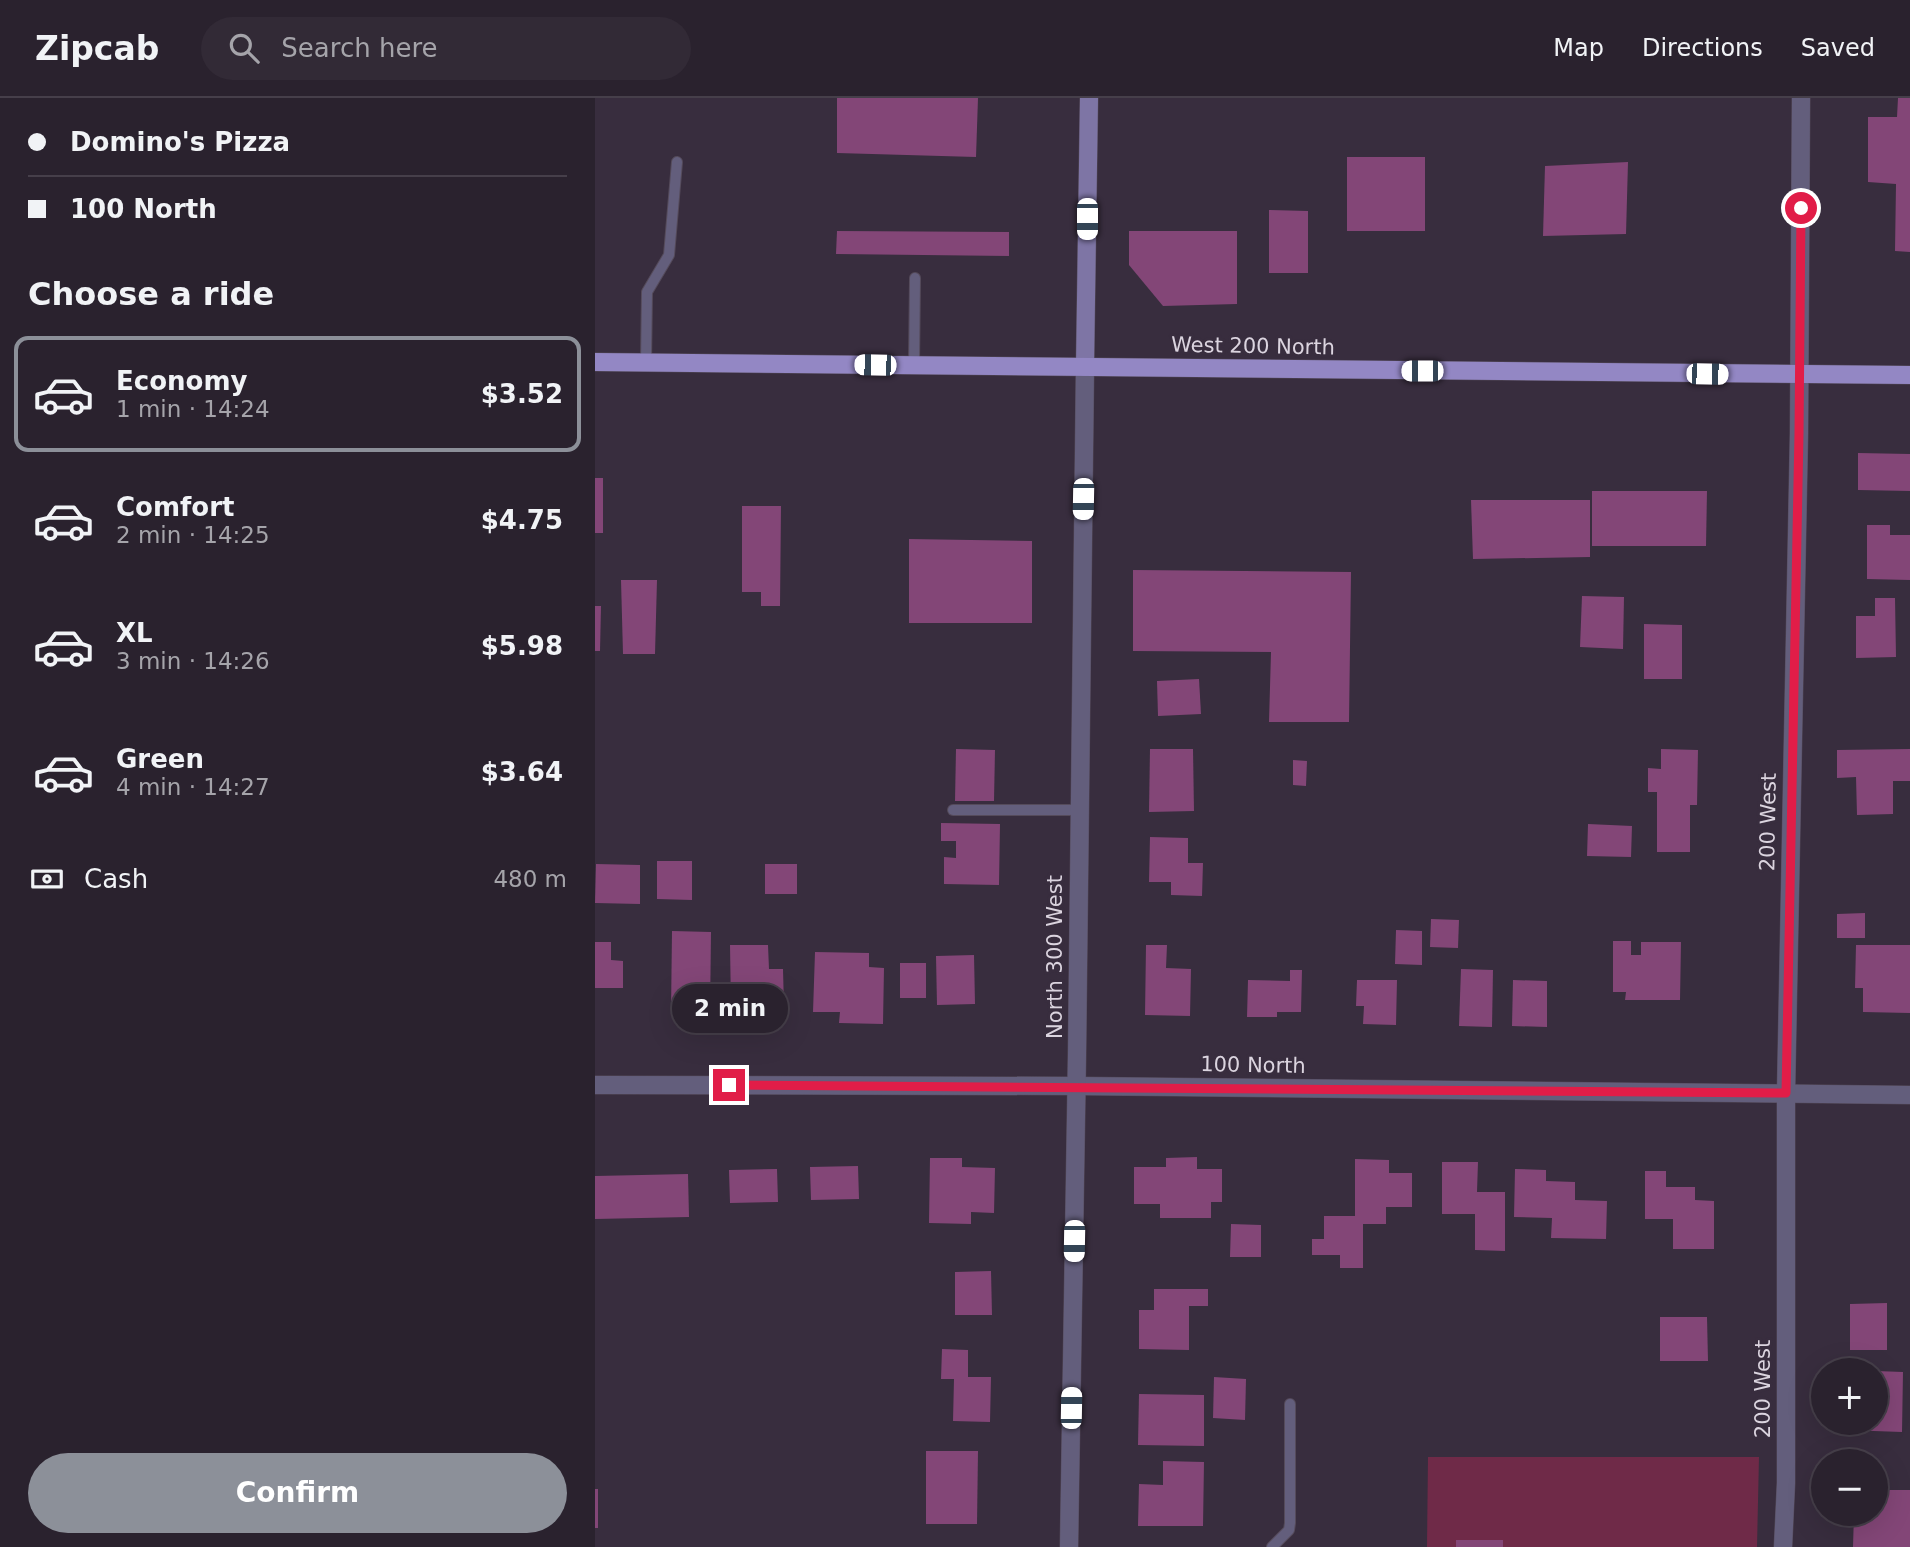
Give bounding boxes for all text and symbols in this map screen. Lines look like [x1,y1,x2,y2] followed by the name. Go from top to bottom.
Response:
[201,17,691,80] search box
[35,29,159,68] text: Zipcab
[225,29,263,67] icon: search
[281,33,438,63] text: Search here
[1553,34,1604,62] text: Map
[1642,34,1763,62] text: Directions
[1801,34,1875,62] text: Saved
[70,127,290,157] text: Domino's Pizza
[1785,192,1817,224] route start
[70,194,217,224] text: 100 North
[1077,198,1098,240] car
[28,275,274,313] text: Choose a ride
[1171,333,1335,359] street label: West 200 North
[854,354,897,376] car
[1402,361,1444,382] car
[32,363,95,426] icon: car
[1686,363,1729,385] car
[116,366,247,396] text: Economy
[481,379,563,409] text: $3.52
[116,396,270,422] text: 1 min · 14:24
[1073,478,1094,520] car
[32,489,95,552] icon: car
[116,492,234,522] text: Comfort
[481,505,563,535] text: $4.75
[116,522,270,548] text: 2 min · 14:25
[32,615,95,678] icon: car
[116,618,153,648] text: XL
[481,631,563,661] text: $5.98
[116,648,270,674] text: 3 min · 14:26
[32,741,95,804] icon: car
[116,744,204,774] text: Green
[481,757,563,787] text: $3.64
[1755,773,1781,871] street label: 200 West
[116,774,270,800] text: 4 min · 14:27
[28,860,66,898] icon: cash
[84,864,148,894] text: Cash
[493,866,567,892] text: 480 m
[1043,875,1067,1039] street label: North 300 West
[671,984,787,1032] callout: 2 min
[694,995,766,1021] text: 2 min
[1200,1052,1306,1078] street label: 100 North
[713,1069,745,1101] route end
[1064,1220,1085,1262] car
[1751,1340,1775,1438] street label: 200 West
[1811,1358,1888,1526] map controls
[1811,1358,1888,1435] button: +
[1061,1387,1082,1429] car
[1811,1449,1888,1526] button: −
[28,1453,567,1533] button: Confirm

